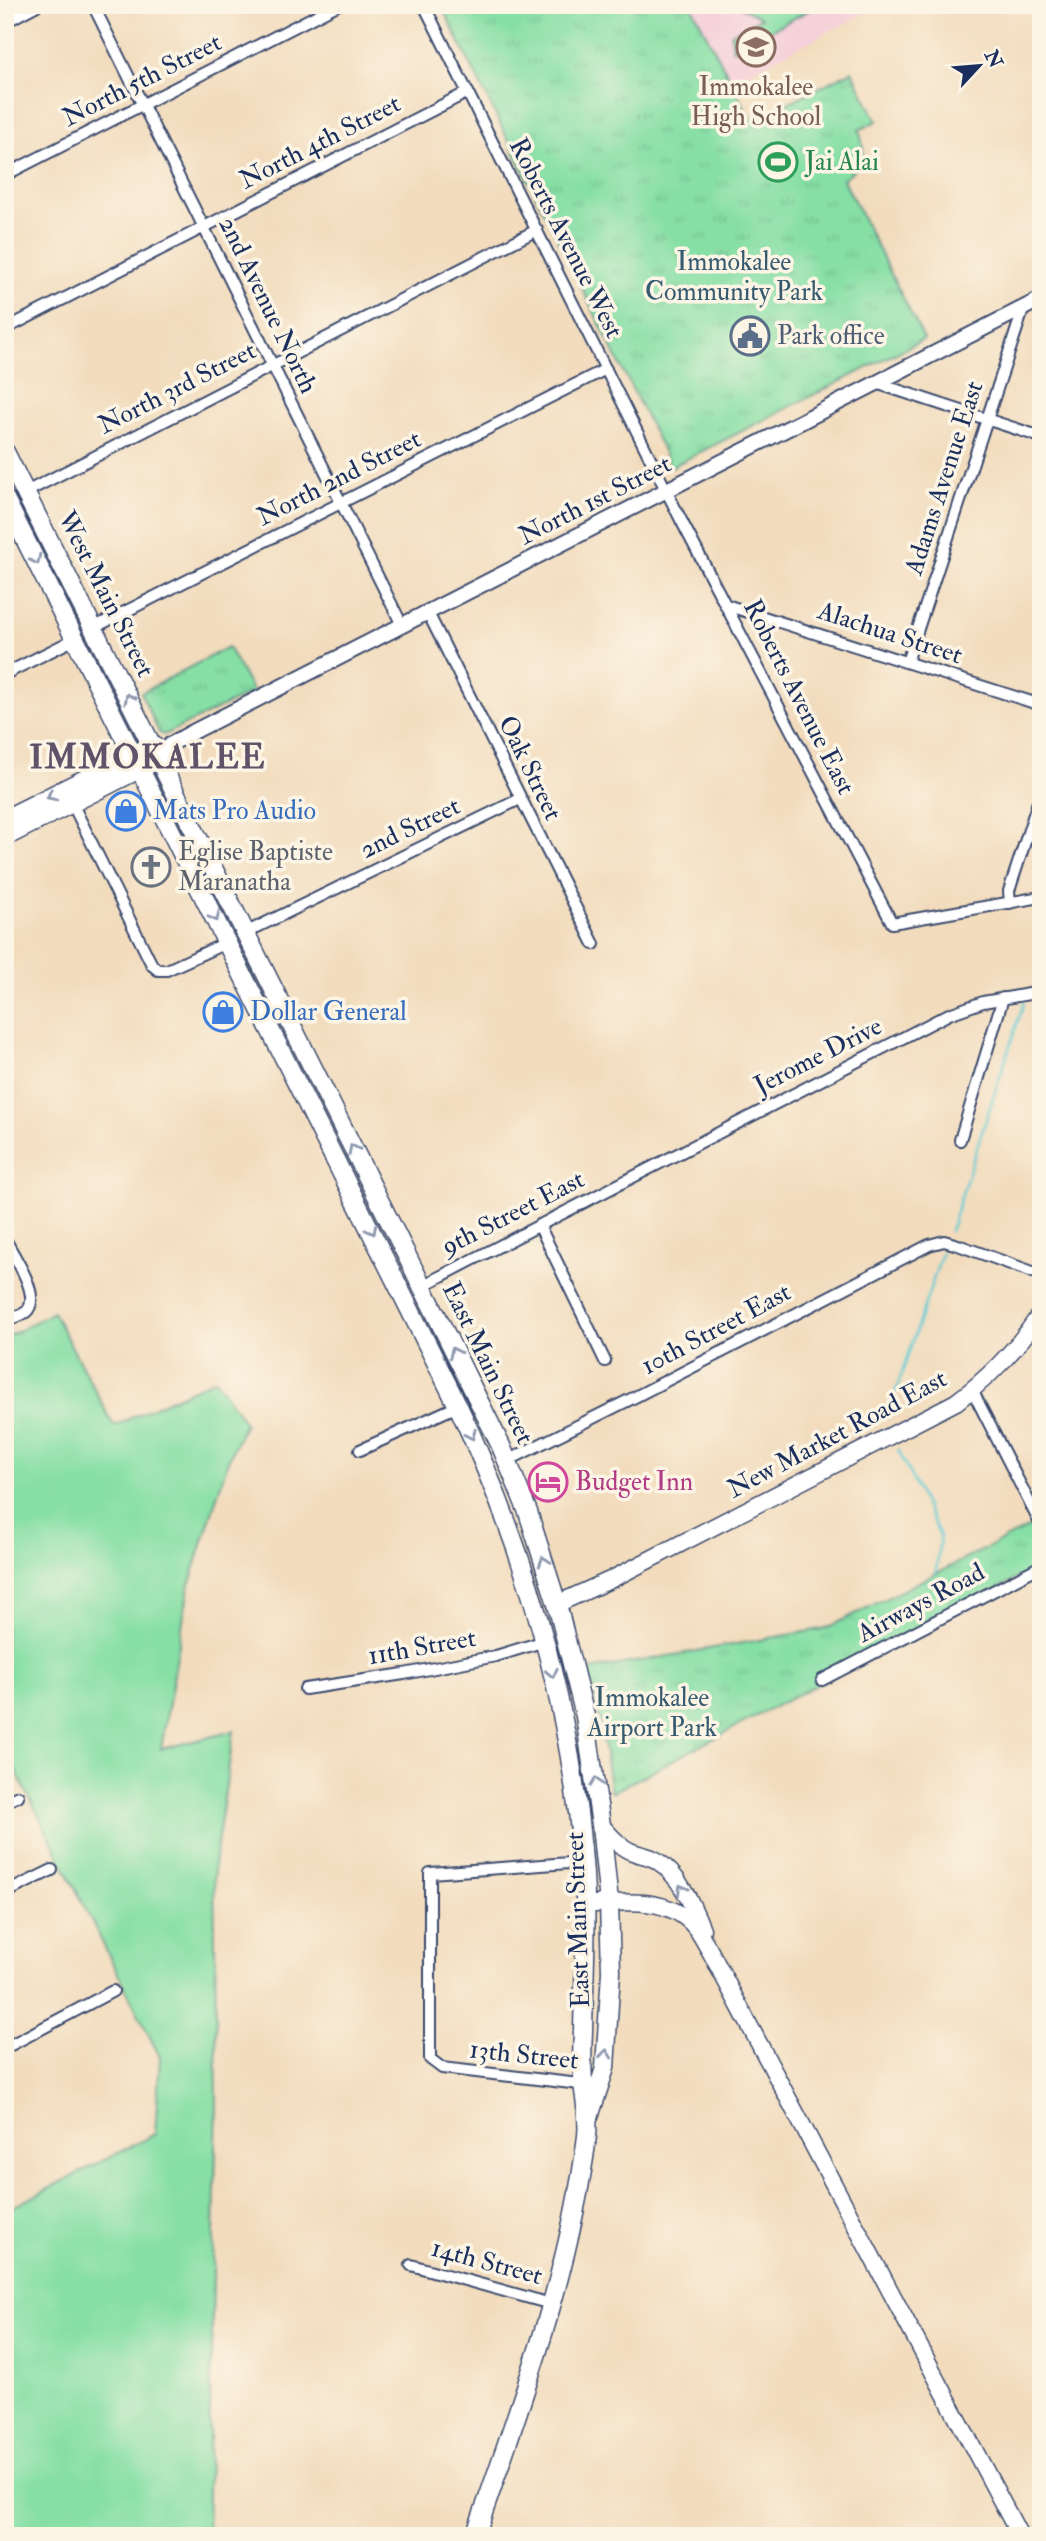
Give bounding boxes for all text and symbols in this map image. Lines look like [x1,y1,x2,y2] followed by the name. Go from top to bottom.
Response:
[57,26,227,134] street label: North 5th Street
[735,26,777,68] school or university icon: Immokalee High School
[944,32,1014,102] north arrow
[978,45,1008,73] text: N
[691,71,821,133] place label: Immokalee High School
[234,88,406,196] street label: North 4th Street
[502,133,630,343] street label: Roberts Avenue West
[757,141,799,183] sports icon: Jai Alai
[804,146,879,178] place label: Jai Alai
[211,211,325,399] street label: 2nd Avenue North
[645,246,824,308] park label: Immokalee Community Park
[729,315,771,357] public building icon: Park office
[777,320,885,352] place label: Park office
[93,335,261,441] street label: North 3rd Street
[897,377,990,580] street label: Adams Avenue East
[252,423,426,533] street label: North 2nd Street
[513,448,677,552] street label: North 1st Street
[50,505,162,682] street label: West Main Street
[27,553,41,565] one-way arrow
[736,594,862,800] street label: Roberts Avenue East
[813,594,966,671] street label: Alachua Street
[123,693,137,705] one-way arrow
[491,710,569,826] street label: Oak Street
[30,737,266,778] district label: IMMOKALEE
[45,788,58,802] one-way arrow
[105,790,147,832] shop icon: Mats Pro Audio
[355,790,465,866] street label: 2nd Street
[153,795,316,827] place label: Mats Pro Audio
[178,836,333,898] place label: Eglise Baptiste Maranatha
[130,846,172,888] church icon: Eglise Baptiste Maranatha
[207,910,221,922] one-way arrow
[202,991,244,1033] shop icon: Dollar General
[250,996,407,1028] place label: Dollar General
[748,1010,887,1102] street label: Jerome Drive
[347,1143,361,1156] one-way arrow
[435,1163,590,1264] street label: 9th Street East
[363,1223,377,1235] one-way arrow
[636,1276,796,1382] street label: 10th Street East
[435,1277,541,1449] street label: East Main Street
[449,1347,463,1359] one-way arrow
[722,1363,952,1505] street label: New Market Road East
[463,1427,477,1440] one-way arrow
[527,1461,569,1503] hotel icon: Budget Inn
[575,1466,693,1498] place label: Budget Inn
[538,1555,552,1568] one-way arrow
[851,1556,990,1650] street label: Airways Road
[366,1622,478,1672] street label: 11th Street
[544,1667,558,1679] one-way arrow
[586,1682,717,1745] park label: Immokalee Airport Park
[588,1776,603,1788] one-way arrow
[559,1831,597,2009] street label: East Main Street
[677,1884,690,1896] one-way arrow
[468,2033,580,2077] street label: 13th Street
[598,2048,613,2059] one-way arrow
[428,2232,546,2292] street label: 14th Street

